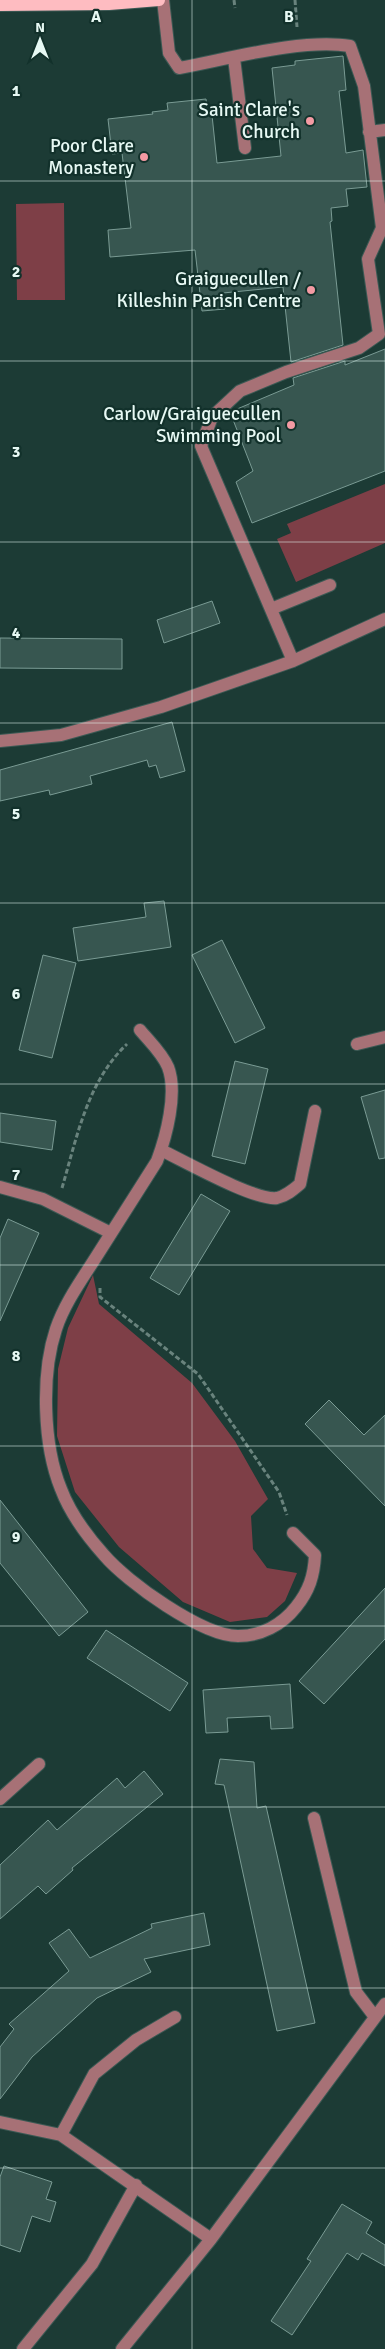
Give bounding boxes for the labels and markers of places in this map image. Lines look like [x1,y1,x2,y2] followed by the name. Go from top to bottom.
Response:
[198,98,300,144] place label: Saint Clare's Church
[304,115,316,127] marker: Saint Clare's Church
[48,134,134,180] place label: Poor Clare Monastery
[138,151,150,163] marker: Poor Clare Monastery
[117,267,301,313] place label: Graiguecullen / Killeshin Parish Centre
[305,284,317,296] marker: Graiguecullen / Killeshin Parish Centre
[103,402,281,448] place label: Carlow/Graiguecullen Swimming Pool
[285,419,297,431] marker: Carlow/Graiguecullen Swimming Pool

